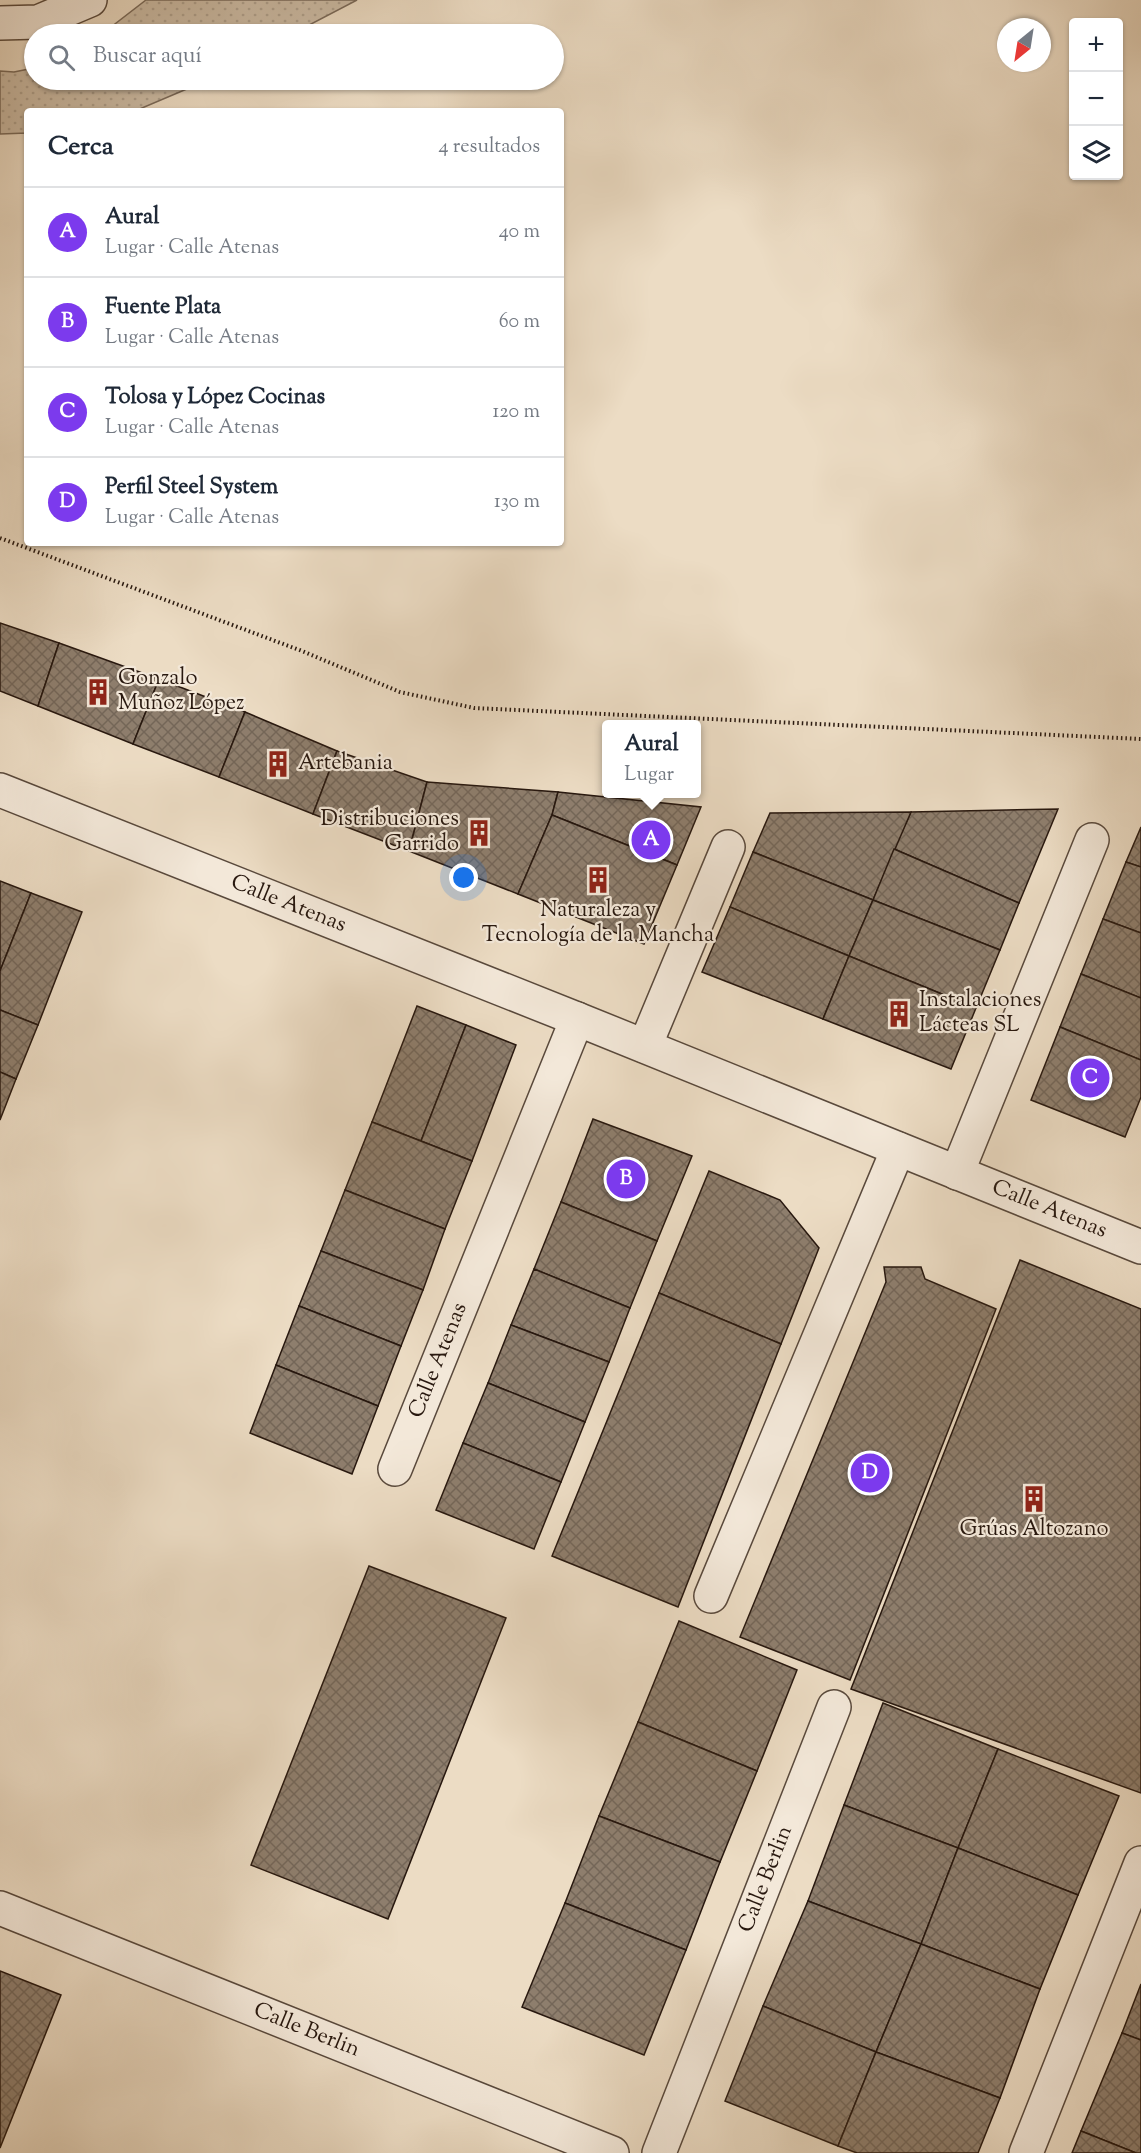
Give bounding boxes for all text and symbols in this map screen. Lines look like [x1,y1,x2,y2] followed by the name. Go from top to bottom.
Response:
[997,18,1051,72] north arrow
[1069,18,1123,180] map controls
[1069,18,1123,72] button: +
[24,24,564,90] search box
[45,41,78,74] icon: search
[93,41,202,73] text: Buscar aquí
[1069,72,1123,126] button: −
[1069,126,1123,180] button: layers
[48,129,114,166] text: Cerca
[438,133,540,162] text: 4 resultados
[105,202,159,234] text: Aural
[59,218,76,247] text: A
[499,218,540,247] text: 40 m
[105,234,279,263] text: Lugar · Calle Atenas
[105,292,221,324] text: Fuente Plata
[61,308,74,337] text: B
[499,308,540,337] text: 60 m
[105,324,279,353] text: Lugar · Calle Atenas
[105,382,325,414] text: Tolosa y López Cocinas
[59,398,76,427] text: C
[492,398,540,427] text: 120 m
[105,414,279,443] text: Lugar · Calle Atenas
[105,472,278,504] text: Perfil Steel System
[60,488,75,517] text: D
[494,488,540,517] text: 130 m
[105,504,279,533] text: Lugar · Calle Atenas
[118,663,244,720] place label: Gonzalo Muñoz López
[83,677,113,707] building icon: Gonzalo Muñoz López
[602,720,701,798] popup
[624,729,679,761] text: Aural
[298,748,393,780] place label: Artebania
[263,749,293,779] building icon: Artebania
[624,761,674,790] text: Lugar
[320,804,459,861] place label: Distribuciones Garrido
[464,818,494,848] building icon: Distribuciones Garrido
[632,818,670,862] pin: A
[449,863,478,892] your location
[583,865,613,895] building icon: Naturaleza y Tecnología de la Mancha
[226,867,351,942] street label: Calle Atenas
[482,895,714,952] place label: Naturaleza y Tecnología de la Mancha
[919,985,1041,1042] place label: Instalaciones Lácteas SL
[884,999,914,1029] building icon: Instalaciones Lácteas SL
[1070,1056,1110,1100] pin: C
[606,1156,646,1202] pin: B
[987,1172,1112,1248] street label: Calle Atenas
[401,1298,477,1423] street label: Calle Atenas
[850,1450,890,1496] pin: D
[1019,1484,1049,1514] building icon: Grúas Altozano
[959,1514,1109,1546] place label: Grúas Altozano
[731,1821,802,1937] street label: Calle Berlin
[248,1995,364,2066] street label: Calle Berlin

